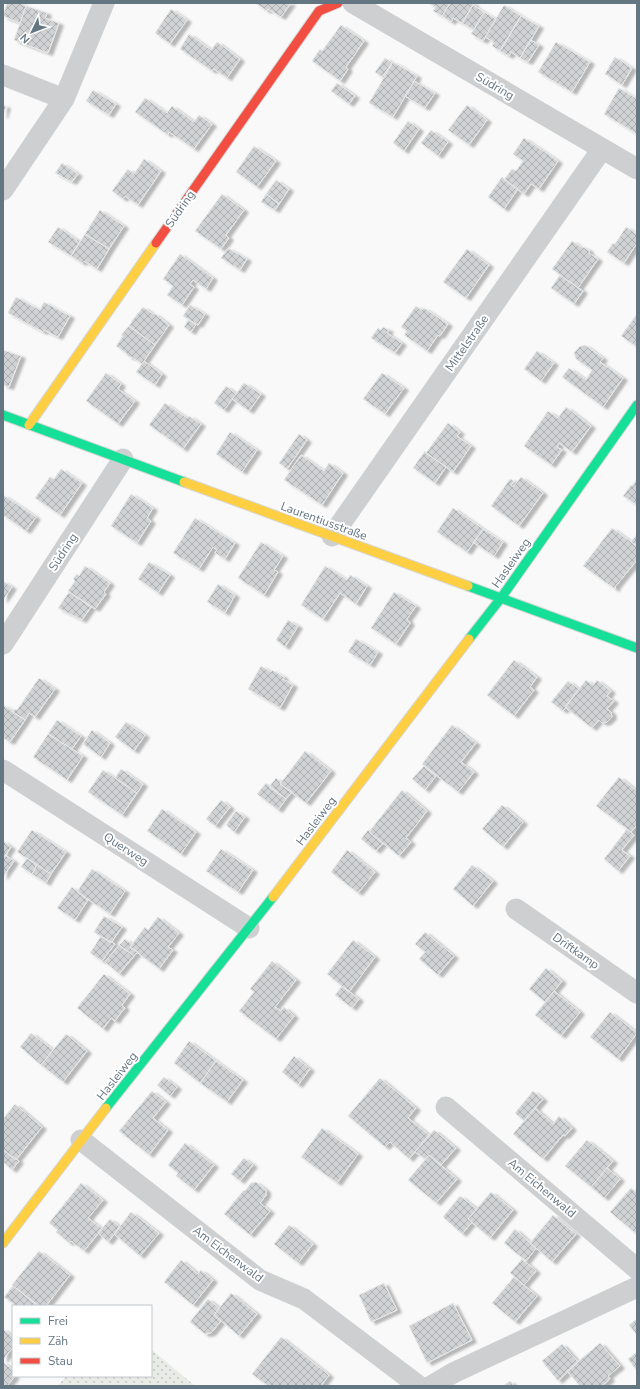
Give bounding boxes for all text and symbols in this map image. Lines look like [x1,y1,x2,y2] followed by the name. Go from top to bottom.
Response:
[12,12,52,52] north arrow
[17,30,33,47] text: N
[473,69,517,103] street label: Südring
[161,187,199,231] street label: Südring
[442,312,492,374] street label: Mittelstraße
[279,498,369,544] street label: Laurentiusstraße
[45,530,81,574] street label: Südring
[488,535,534,591] street label: Hasleiweg
[292,793,340,849] street label: Hasleiweg
[101,829,151,869] street label: Querweg
[550,929,602,973] street label: Driftkamp
[93,1048,141,1104] street label: Hasleiweg
[505,1155,579,1221] street label: Am Eichenwald
[190,1222,266,1286] street label: Am Eichenwald
[12,1305,152,1377] legend
[48,1313,68,1329] text: Frei
[48,1333,68,1349] text: Zäh
[48,1353,73,1369] text: Stau

